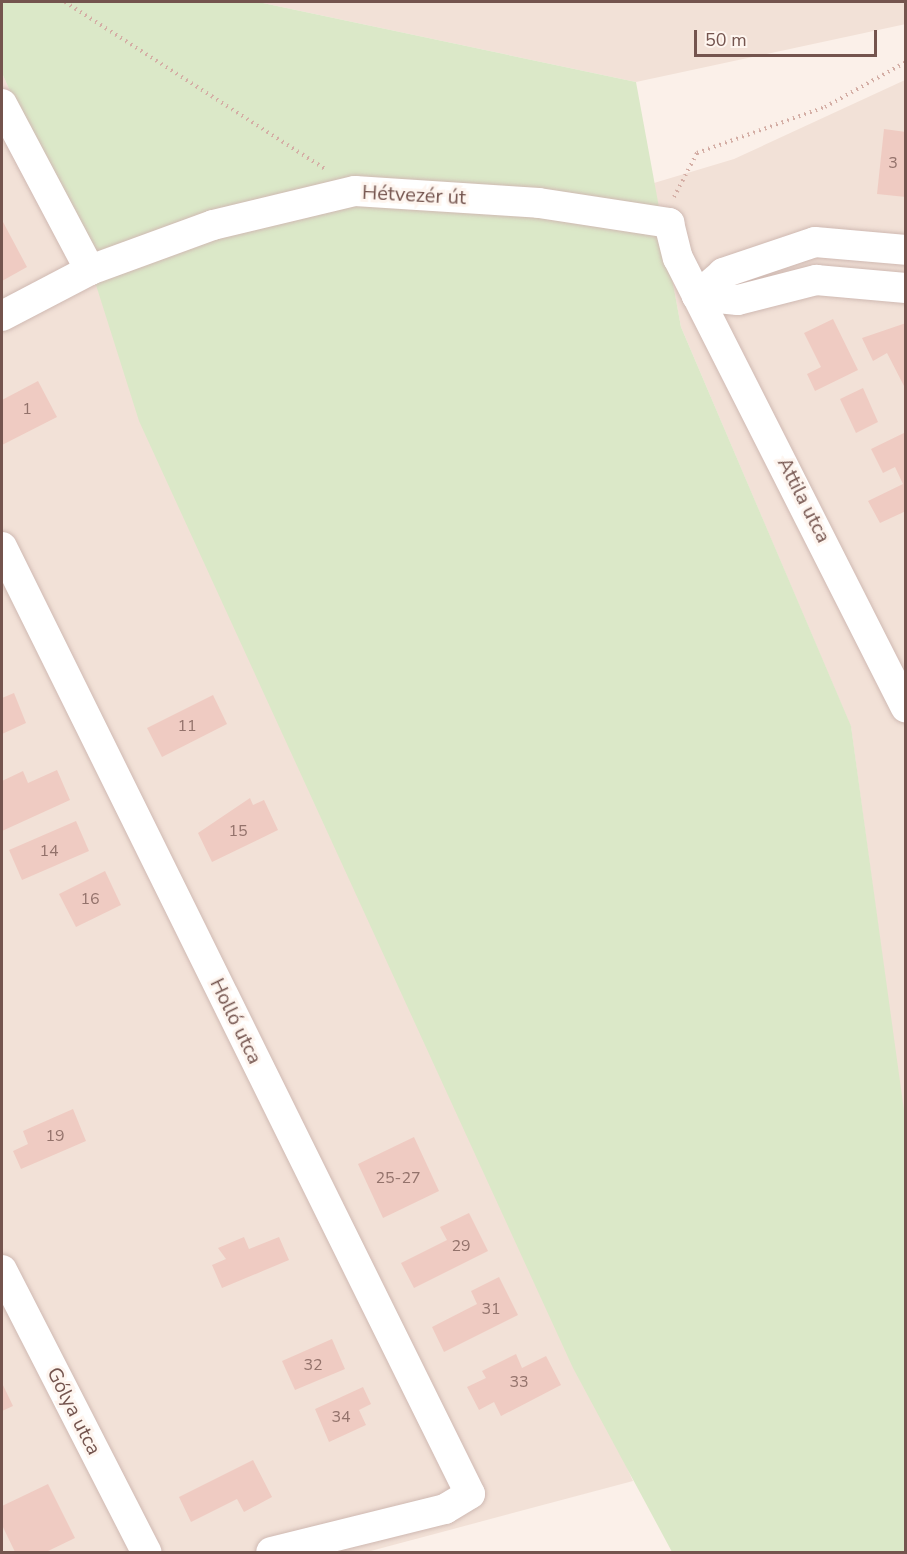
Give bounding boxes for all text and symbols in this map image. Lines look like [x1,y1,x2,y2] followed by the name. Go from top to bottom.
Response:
[697,18,880,56] scale bar
[705,28,747,52] text: 50 m
[888,153,898,173] house number: 3
[361,180,467,210] street label: Hétvezér út
[22,399,32,419] house number: 1
[772,453,836,547] street label: Attila utca
[177,716,197,736] house number: 11
[228,821,248,841] house number: 15
[39,841,59,861] house number: 14
[80,889,100,909] house number: 16
[205,974,267,1068] street label: Holló utca
[45,1126,65,1146] house number: 19
[375,1168,421,1188] house number: 25-27
[451,1236,471,1256] house number: 29
[481,1299,501,1319] house number: 31
[303,1355,323,1375] house number: 32
[42,1363,106,1459] street label: Gólya utca
[509,1372,529,1392] house number: 33
[331,1407,351,1427] house number: 34

